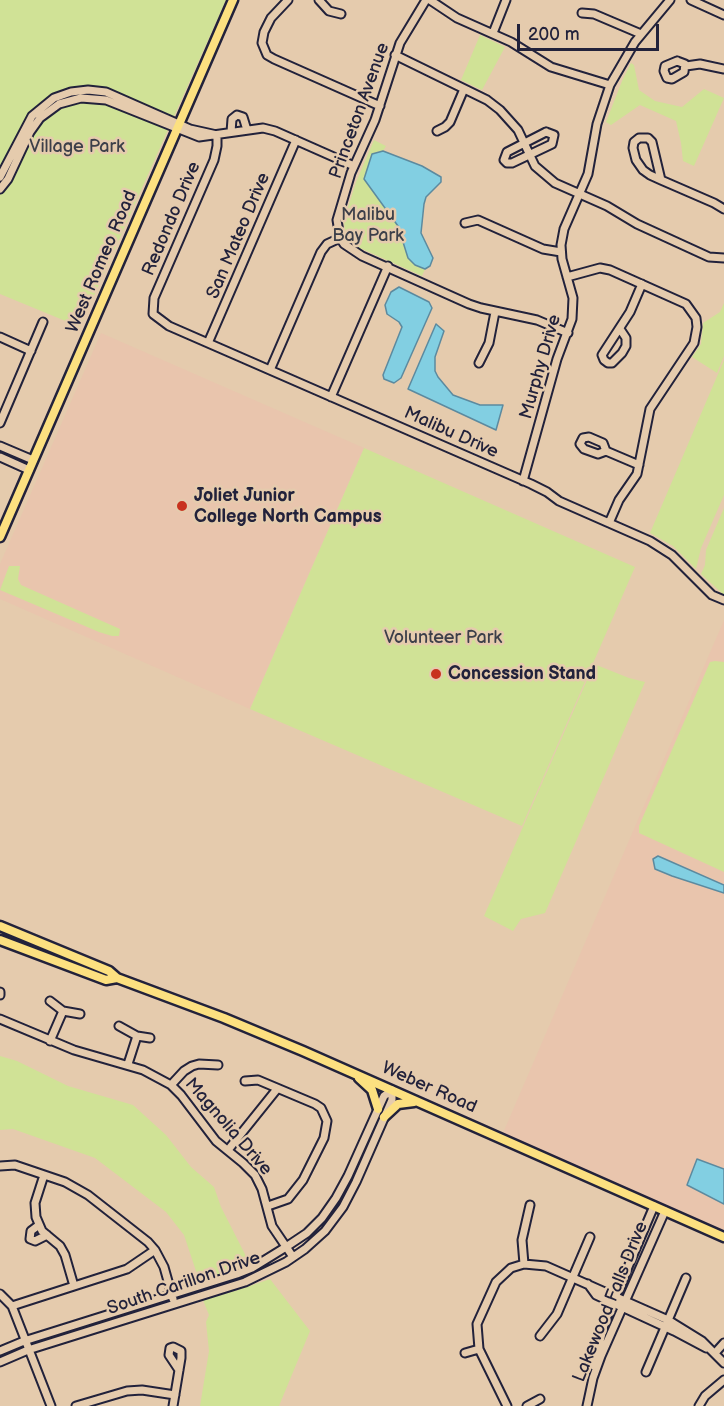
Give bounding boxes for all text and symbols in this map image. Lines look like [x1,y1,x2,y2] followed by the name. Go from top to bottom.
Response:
[520,12,662,50] scale bar
[528,24,580,45] text: 200 m
[325,40,395,182] street label: Princeton Avenue
[29,136,125,158] park label: Village Park
[138,159,206,279] street label: Redondo Drive
[203,170,275,302] street label: San Mateo Drive
[62,188,142,336] street label: West Romeo Road
[332,204,404,246] park label: Malibu Bay Park
[516,312,566,422] street label: Murphy Drive
[400,403,502,463] street label: Malibu Drive
[194,485,382,528] place label: Joliet Junior College North Campus
[175,499,189,513] marker: Joliet Junior College North Campus
[384,627,502,649] park label: Volunteer Park
[448,663,596,685] place label: Concession Stand
[429,667,443,681] marker: Concession Stand
[378,1057,480,1119] street label: Weber Road
[180,1074,276,1180] street label: Magnolia Drive
[569,1219,653,1385] street label: Lakewood Falls Drive
[105,1248,263,1320] street label: South Carillon Drive

